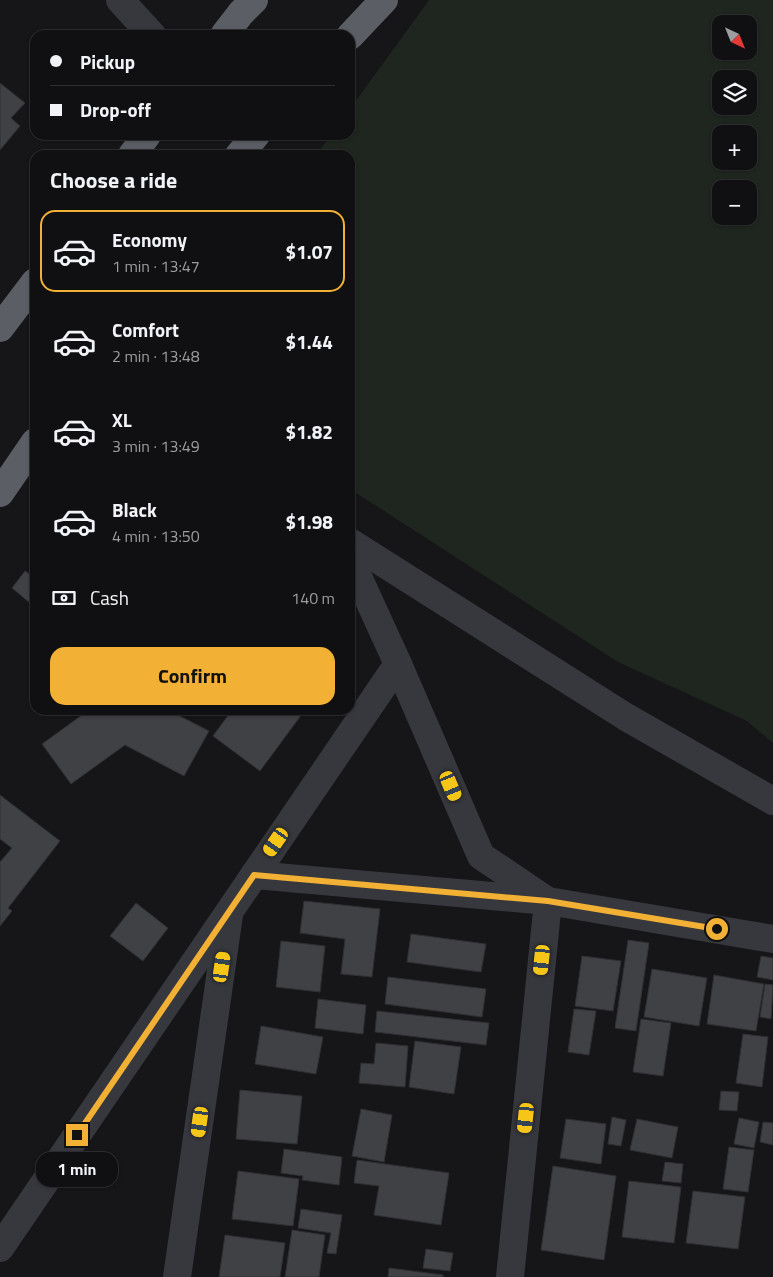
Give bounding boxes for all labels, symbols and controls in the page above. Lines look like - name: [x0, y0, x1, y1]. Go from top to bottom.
- north arrow: [712, 15, 758, 60]
- map controls: [712, 15, 757, 225]
- text: Pickup: [80, 47, 135, 76]
- button: layers: [712, 70, 757, 115]
- text: Drop-off: [80, 95, 151, 124]
- button: +: [712, 125, 757, 170]
- text: Choose a ride: [50, 163, 177, 197]
- button: −: [712, 180, 757, 225]
- text: Economy: [112, 225, 187, 254]
- icon: car: [52, 229, 97, 274]
- text: $1.07: [286, 237, 333, 266]
- text: 1 min · 13:47: [112, 254, 200, 278]
- text: Comfort: [112, 315, 179, 344]
- icon: car: [52, 319, 97, 364]
- text: $1.44: [286, 327, 333, 356]
- text: 2 min · 13:48: [112, 344, 200, 368]
- text: XL: [112, 405, 132, 434]
- icon: car: [52, 409, 97, 454]
- text: $1.82: [286, 417, 333, 446]
- text: 3 min · 13:49: [112, 434, 200, 458]
- text: Black: [112, 495, 157, 524]
- icon: car: [52, 499, 97, 544]
- text: $1.98: [286, 507, 333, 536]
- text: 4 min · 13:50: [112, 524, 200, 548]
- text: Cash: [90, 583, 129, 612]
- icon: cash: [50, 584, 78, 612]
- text: 140 m: [291, 586, 335, 610]
- button: Confirm: [50, 647, 335, 705]
- car: [438, 769, 463, 803]
- car: [261, 825, 290, 859]
- route start: [706, 918, 728, 940]
- car: [532, 944, 551, 976]
- car: [212, 951, 231, 983]
- car: [516, 1102, 535, 1134]
- car: [190, 1106, 209, 1138]
- route end: [66, 1124, 88, 1146]
- callout: 1 min: [36, 1152, 118, 1188]
- text: 1 min: [58, 1157, 96, 1181]

